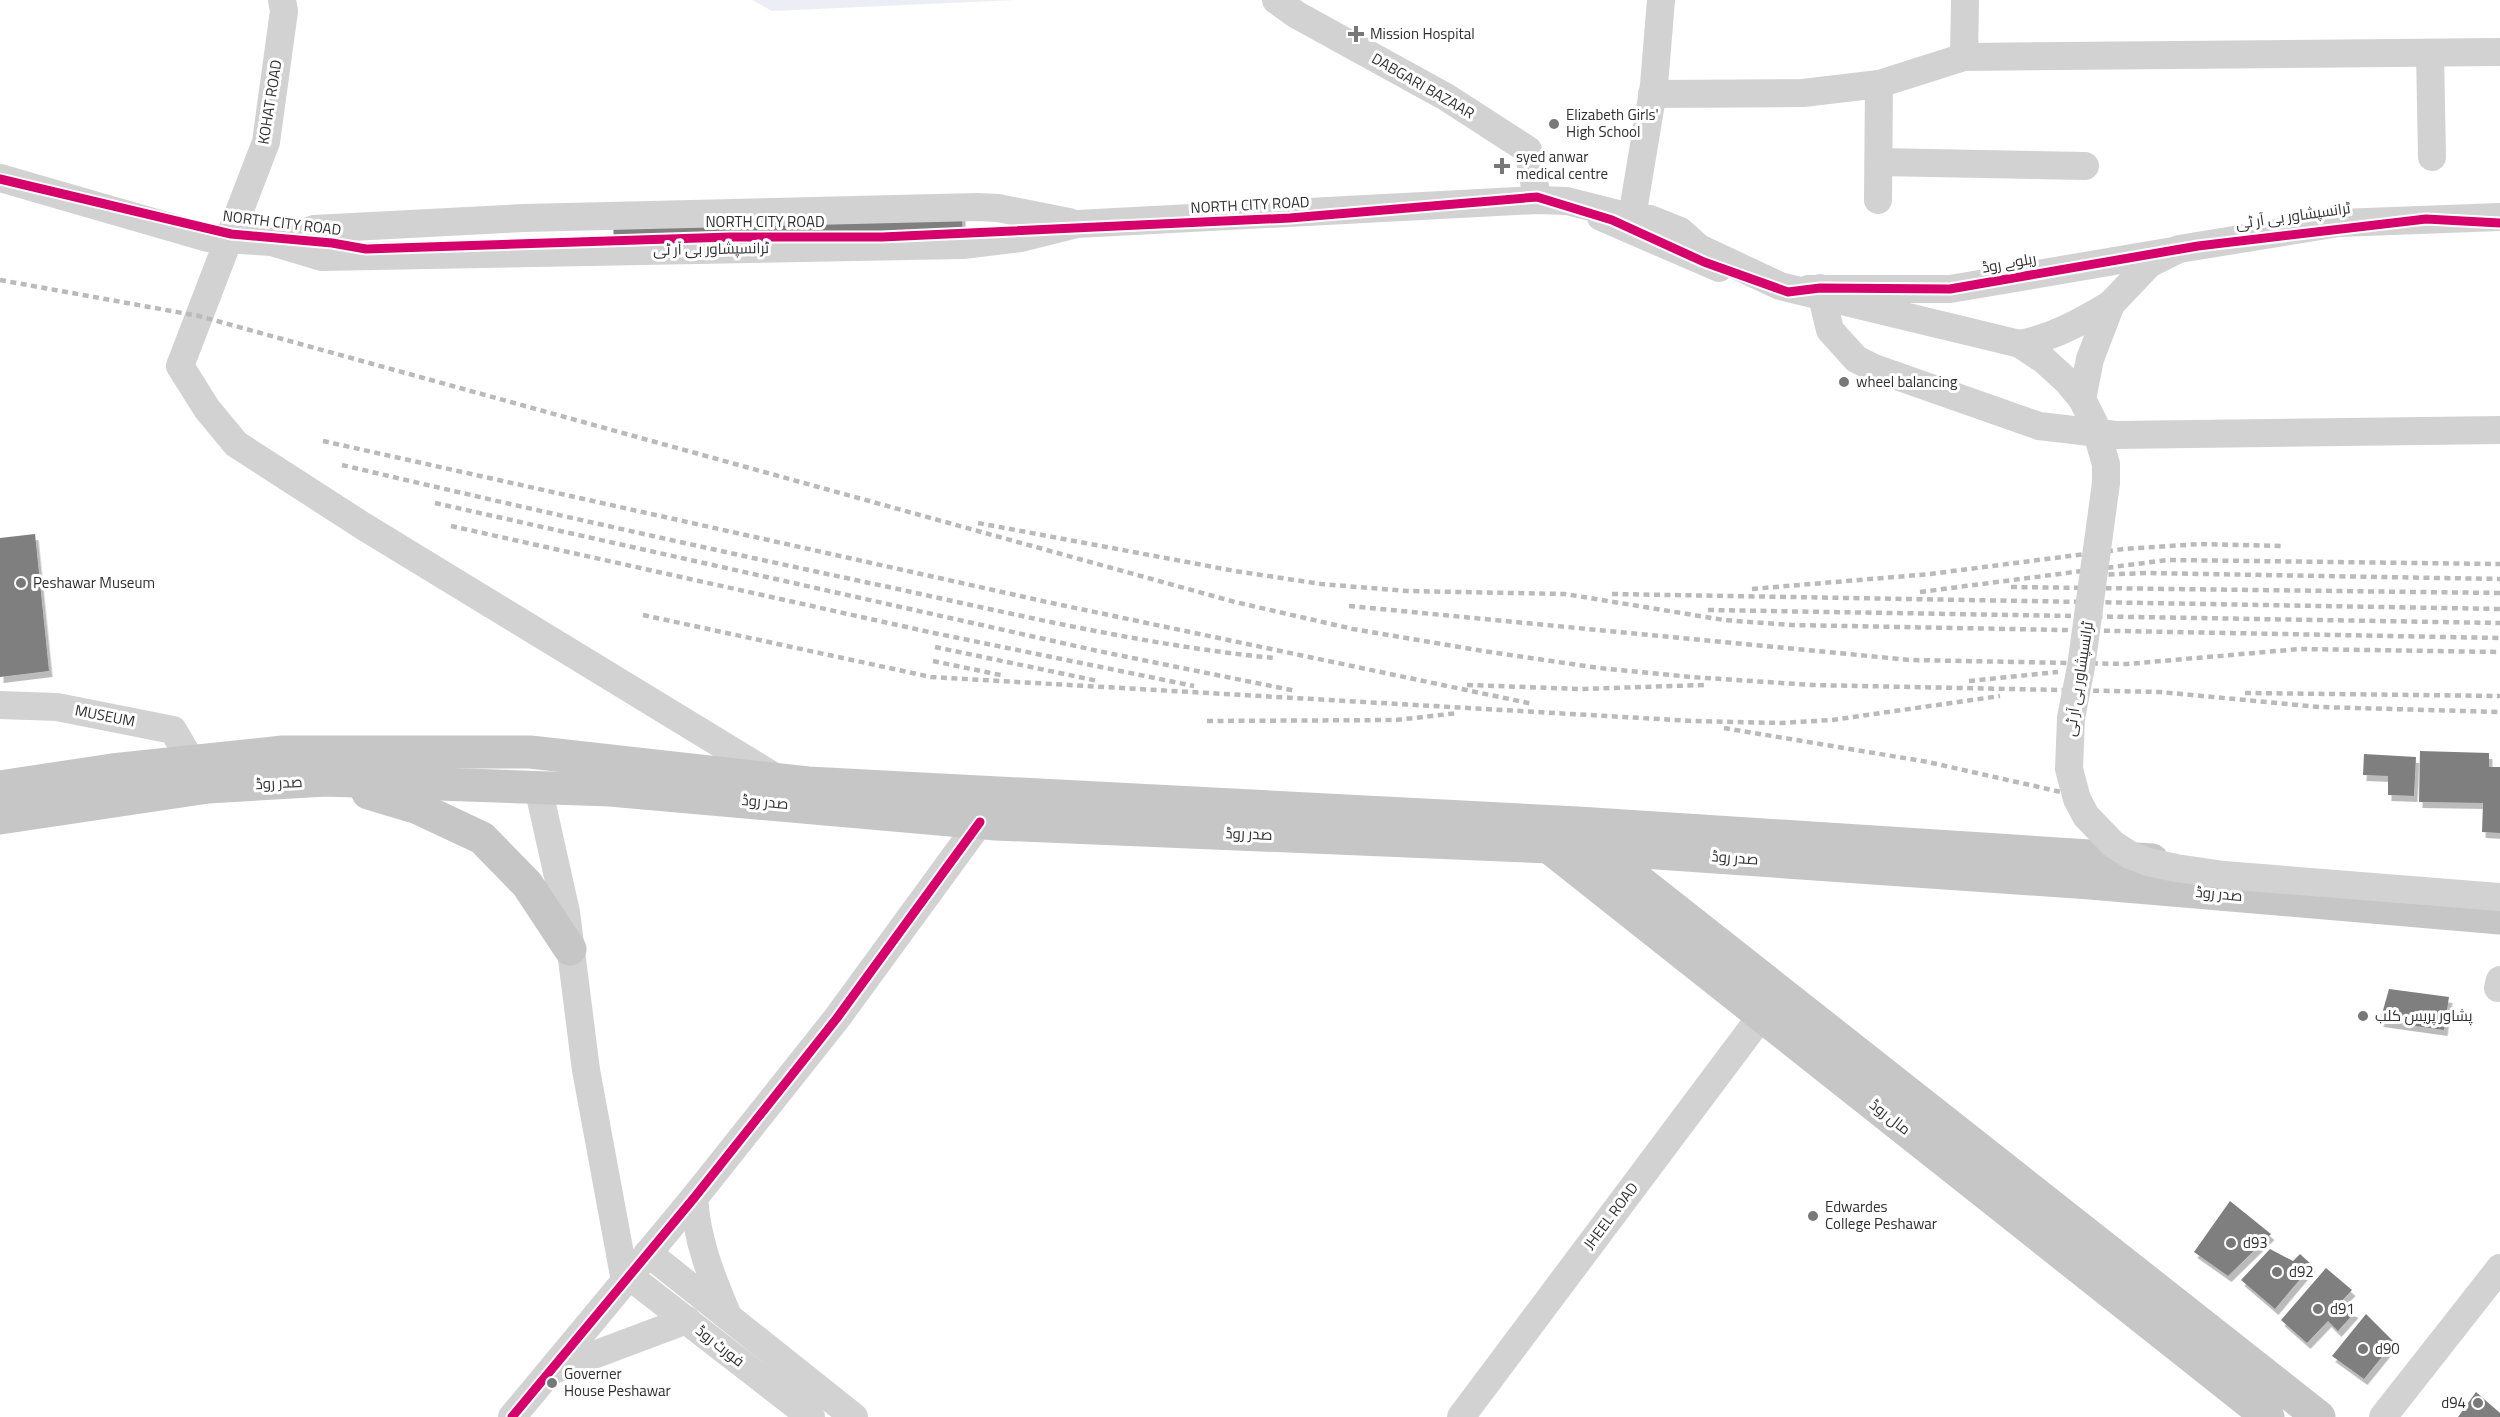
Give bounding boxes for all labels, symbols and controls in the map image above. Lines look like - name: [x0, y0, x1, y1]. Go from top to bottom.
- place label: Mission Hospital: [1370, 22, 1475, 45]
- marker: Mission Hospital: [1347, 25, 1365, 43]
- street label: DABGARI BAZAAR: [1368, 47, 1479, 124]
- street label: KOHAT ROAD: [251, 58, 288, 146]
- place label: Elizabeth Girls' High School: [1566, 103, 1659, 143]
- marker: Elizabeth Girls' High School: [1547, 117, 1561, 131]
- place label: syed anwar medical centre: [1516, 145, 1608, 185]
- marker: syed anwar medical centre: [1493, 157, 1511, 175]
- street label: NORTH CITY ROAD: [1190, 190, 1310, 219]
- street label: ٹرانسپشاور بی آر ٹی: [2234, 196, 2352, 235]
- street label: NORTH CITY ROAD: [222, 204, 343, 241]
- street label: NORTH CITY ROAD: [705, 210, 825, 233]
- street label: ٹرانسپشاور بی آر ٹی: [653, 236, 769, 261]
- street label: ریلوے روڈ: [1980, 246, 2038, 279]
- place label: wheel balancing: [1856, 370, 1958, 393]
- marker: wheel balancing: [1837, 375, 1851, 389]
- place label: Peshawar Museum: [33, 571, 155, 594]
- marker: Peshawar Museum: [14, 576, 28, 590]
- street label: ٹرانسپشاور بی آر ٹی: [2058, 620, 2099, 738]
- street label: MUSEUM: [73, 698, 137, 733]
- street label: صدر روڈ: [255, 770, 303, 795]
- street label: صدر روڈ: [741, 788, 789, 815]
- street label: صدر روڈ: [1225, 821, 1273, 846]
- street label: صدر روڈ: [1711, 844, 1759, 871]
- street label: صدر روڈ: [2195, 880, 2243, 907]
- place label: پشاور پریس کلب: [2375, 1004, 2473, 1027]
- marker: پشاور پریس کلب: [2356, 1009, 2370, 1023]
- street label: مال روڈ: [1865, 1093, 1916, 1140]
- street label: JHEEL ROAD: [1578, 1177, 1644, 1254]
- place label: Edwardes College Peshawar: [1825, 1195, 1937, 1235]
- marker: Edwardes College Peshawar: [1806, 1209, 1820, 1223]
- place label: d93: [2243, 1231, 2268, 1254]
- marker: d93: [2224, 1236, 2238, 1250]
- place label: d92: [2289, 1260, 2314, 1283]
- marker: d92: [2270, 1265, 2284, 1279]
- place label: d91: [2330, 1297, 2355, 1320]
- marker: d91: [2311, 1302, 2325, 1316]
- street label: فورٹ روڈ: [691, 1319, 750, 1372]
- place label: d90: [2375, 1337, 2400, 1360]
- marker: d90: [2356, 1342, 2370, 1356]
- place label: Governer House Peshawar: [564, 1362, 671, 1402]
- marker: Governer House Peshawar: [545, 1376, 559, 1390]
- place label: d94: [2441, 1391, 2466, 1414]
- marker: d94: [2471, 1396, 2485, 1410]

